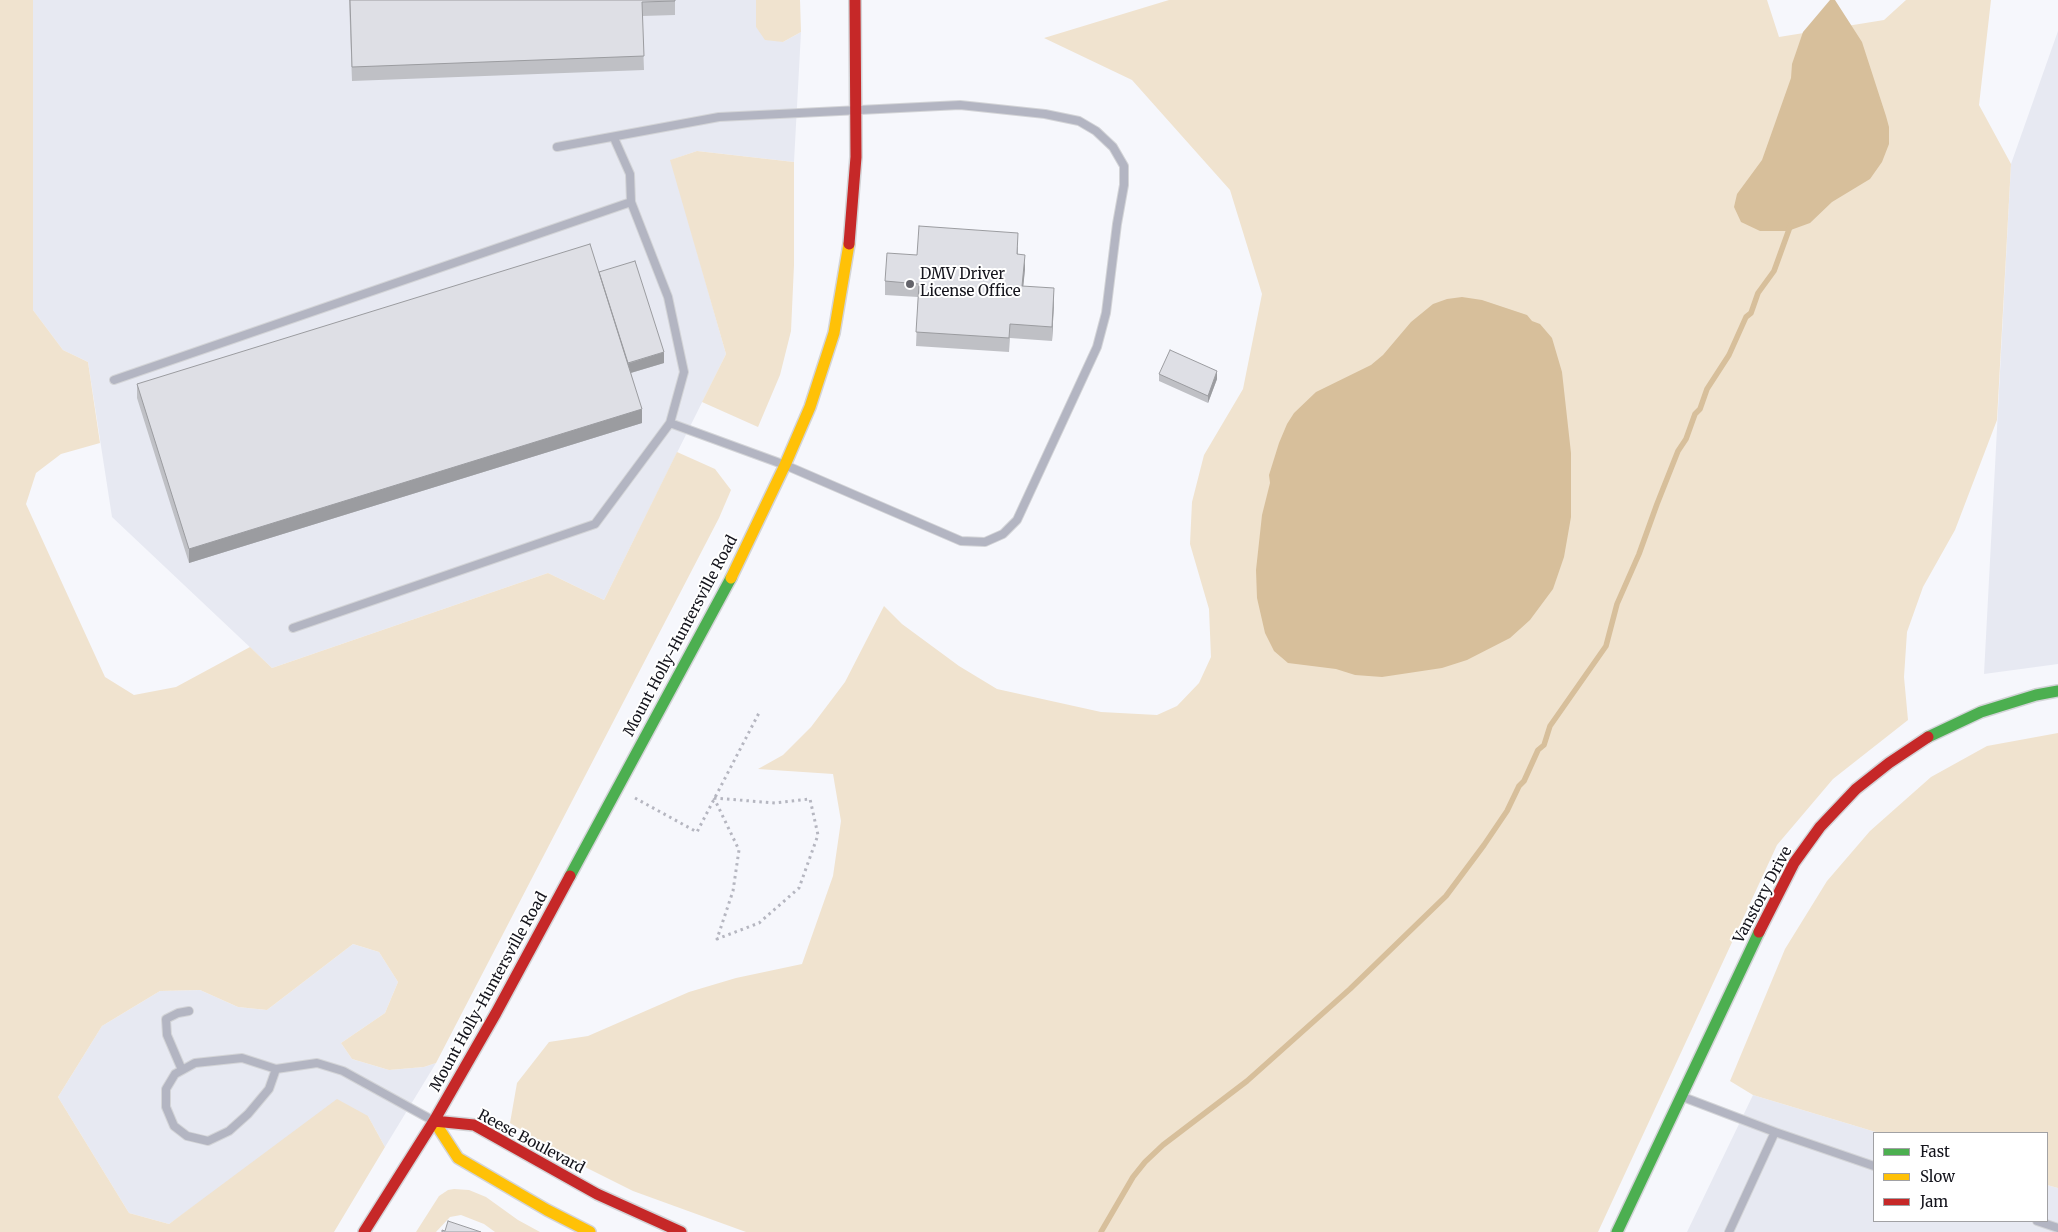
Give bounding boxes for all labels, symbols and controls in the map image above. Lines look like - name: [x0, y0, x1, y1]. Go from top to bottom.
- place label: DMV Driver License Office: [920, 266, 1021, 301]
- marker: DMV Driver License Office: [904, 278, 916, 290]
- street label: Mount Holly-Huntersville Road: [620, 532, 742, 740]
- street label: Vanstory Drive: [1730, 844, 1796, 946]
- street label: Mount Holly-Huntersville Road: [427, 889, 551, 1095]
- street label: Reese Boulevard: [475, 1106, 587, 1178]
- legend: [1873, 1132, 2048, 1222]
- text: Fast: [1920, 1142, 1950, 1161]
- text: Slow: [1920, 1167, 1955, 1186]
- text: Jam: [1920, 1192, 1948, 1211]

